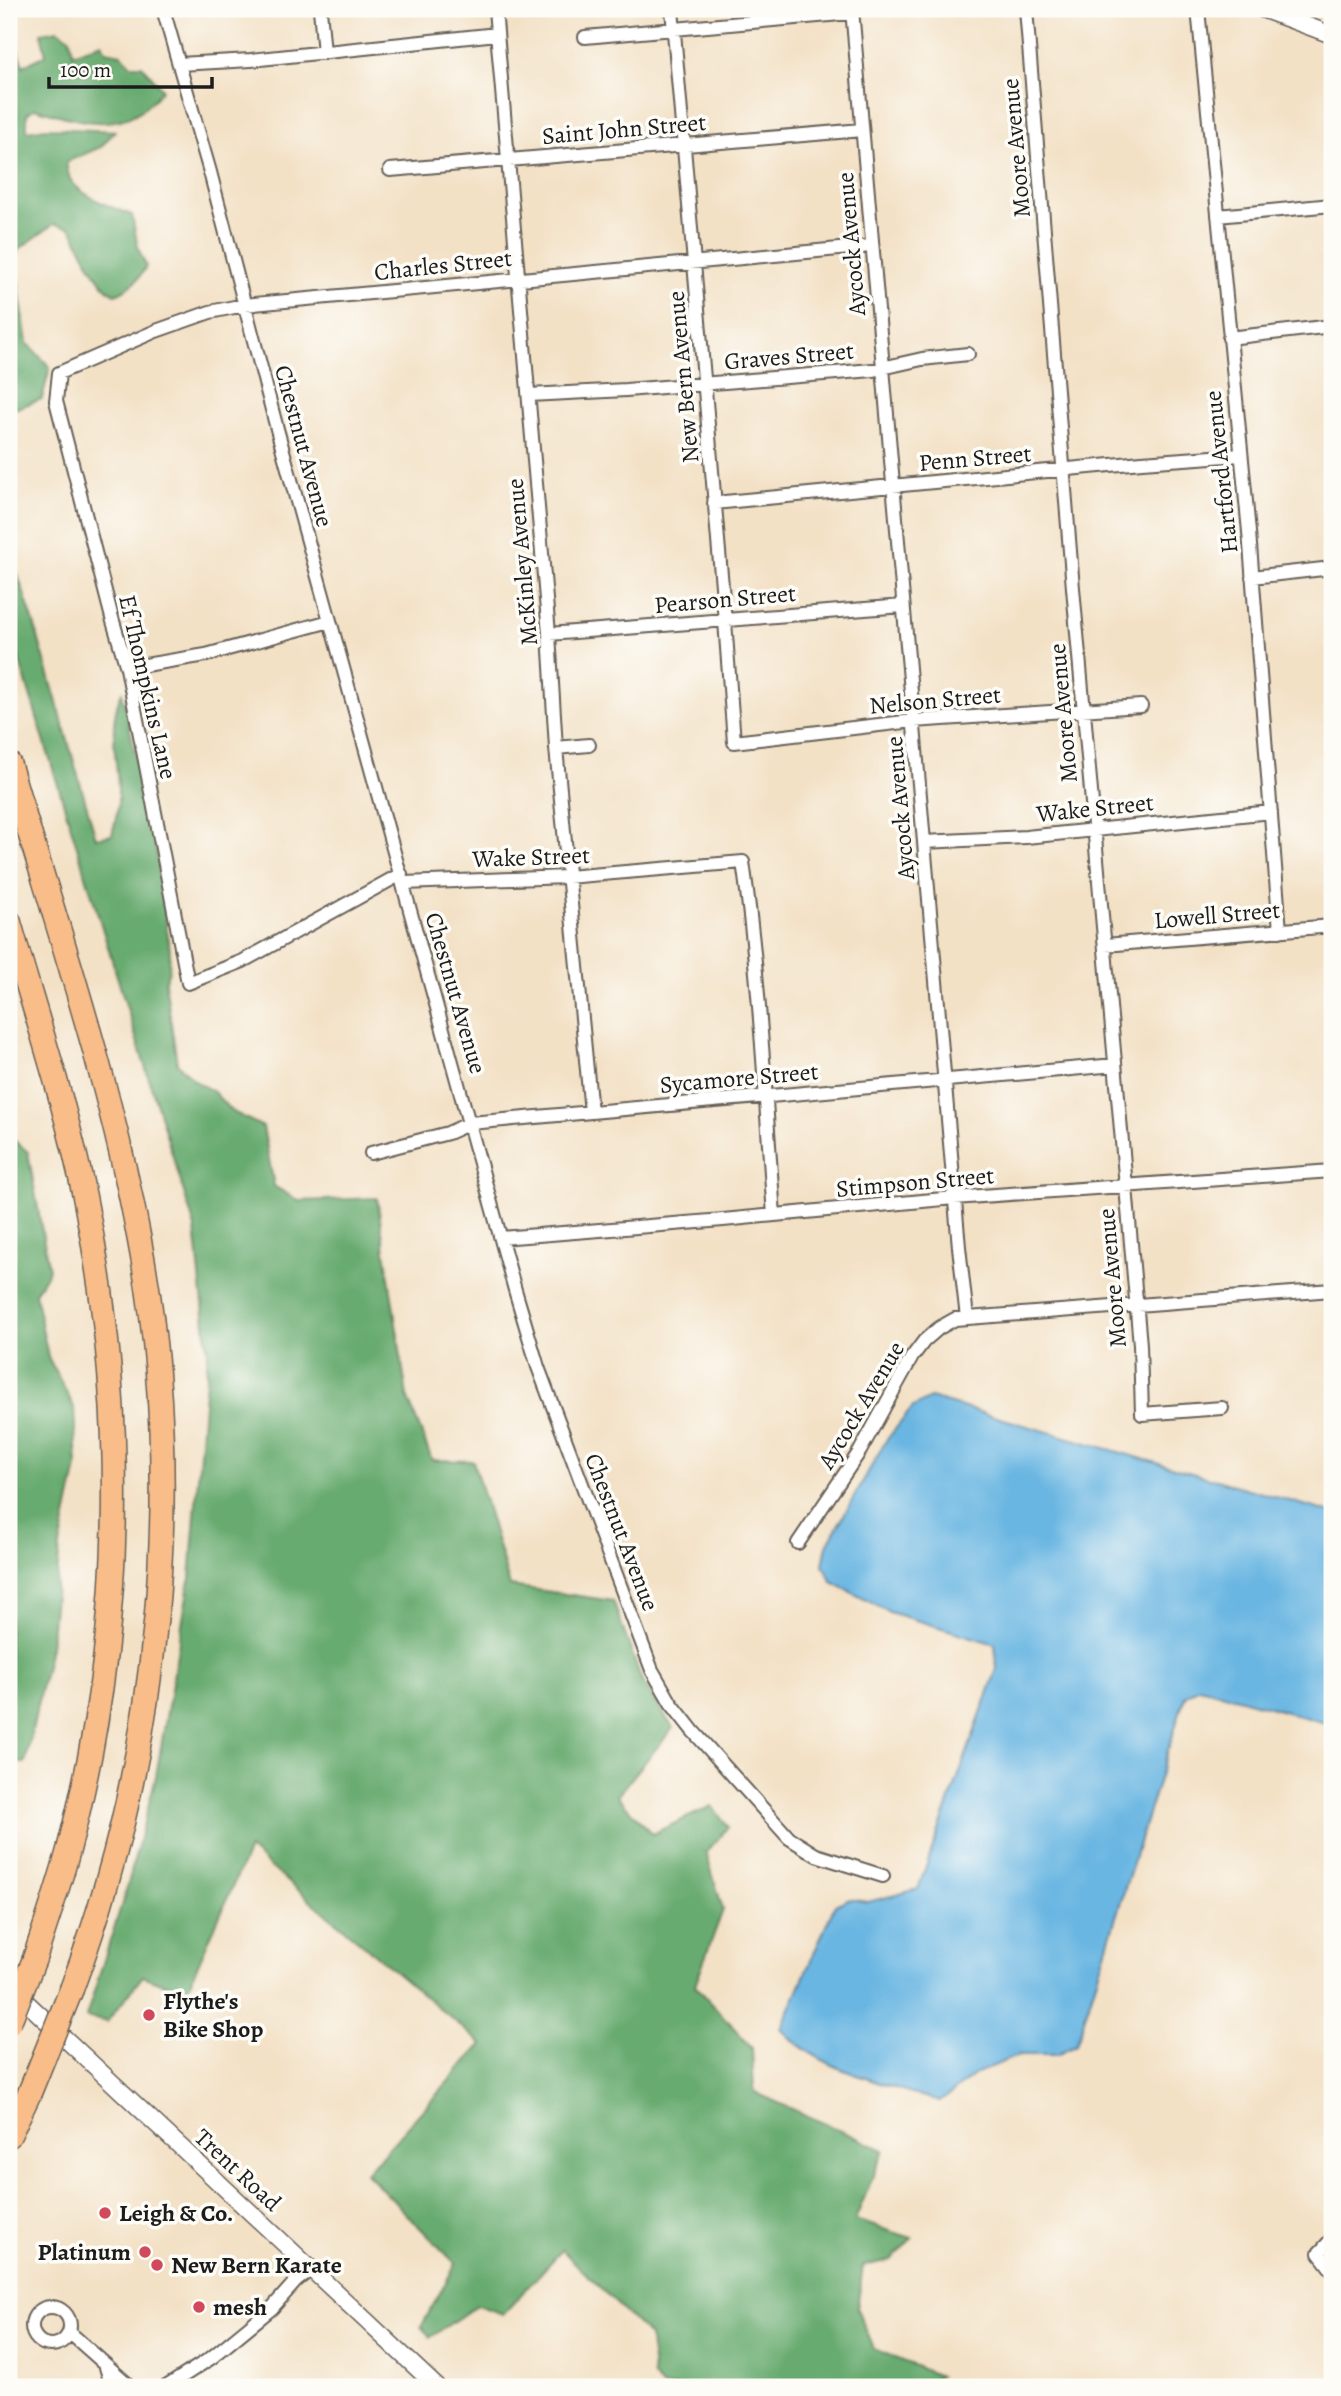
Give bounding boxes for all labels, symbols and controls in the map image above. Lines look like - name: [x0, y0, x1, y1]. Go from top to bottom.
- scale bar: [49, 46, 212, 90]
- text: 100 m: [60, 56, 111, 84]
- street label: Moore Avenue: [994, 77, 1038, 219]
- street label: Saint John Street: [541, 106, 707, 152]
- street label: Aycock Avenue: [829, 171, 873, 318]
- street label: Charles Street: [373, 242, 513, 288]
- street label: New Bern Avenue: [660, 290, 706, 464]
- street label: Graves Street: [723, 334, 855, 378]
- street label: Chestnut Avenue: [267, 361, 341, 531]
- street label: Hartford Avenue: [1197, 389, 1245, 555]
- street label: Penn Street: [917, 437, 1033, 479]
- street label: McKinley Avenue: [499, 477, 545, 647]
- street label: Pearson Street: [653, 577, 797, 621]
- street label: Ef Thompkins Lane: [111, 592, 185, 782]
- street label: Moore Avenue: [1041, 642, 1085, 784]
- street label: Nelson Street: [868, 678, 1002, 722]
- street label: Aycock Avenue: [878, 735, 922, 882]
- street label: Wake Street: [1034, 786, 1155, 830]
- street label: Wake Street: [471, 839, 590, 875]
- street label: Lowell Street: [1153, 894, 1281, 936]
- street label: Chestnut Avenue: [418, 909, 494, 1077]
- street label: Sycamore Street: [658, 1055, 820, 1101]
- street label: Stimpson Street: [835, 1159, 995, 1205]
- street label: Moore Avenue: [1090, 1207, 1134, 1349]
- street label: Aycock Avenue: [810, 1335, 912, 1476]
- street label: Chestnut Avenue: [577, 1449, 667, 1615]
- place label: Flythe's Bike Shop: [163, 1985, 263, 2045]
- marker: Flythe's Bike Shop: [141, 2007, 157, 2023]
- street label: Trent Road: [188, 2122, 288, 2219]
- place label: Leigh & Co.: [119, 2197, 233, 2229]
- marker: Leigh & Co.: [97, 2205, 113, 2221]
- place label: Platinum: [38, 2236, 131, 2268]
- marker: Platinum: [137, 2244, 153, 2260]
- place label: New Bern Karate: [171, 2249, 342, 2281]
- marker: New Bern Karate: [149, 2257, 165, 2273]
- place label: mesh: [213, 2291, 267, 2323]
- marker: mesh: [191, 2299, 207, 2315]

